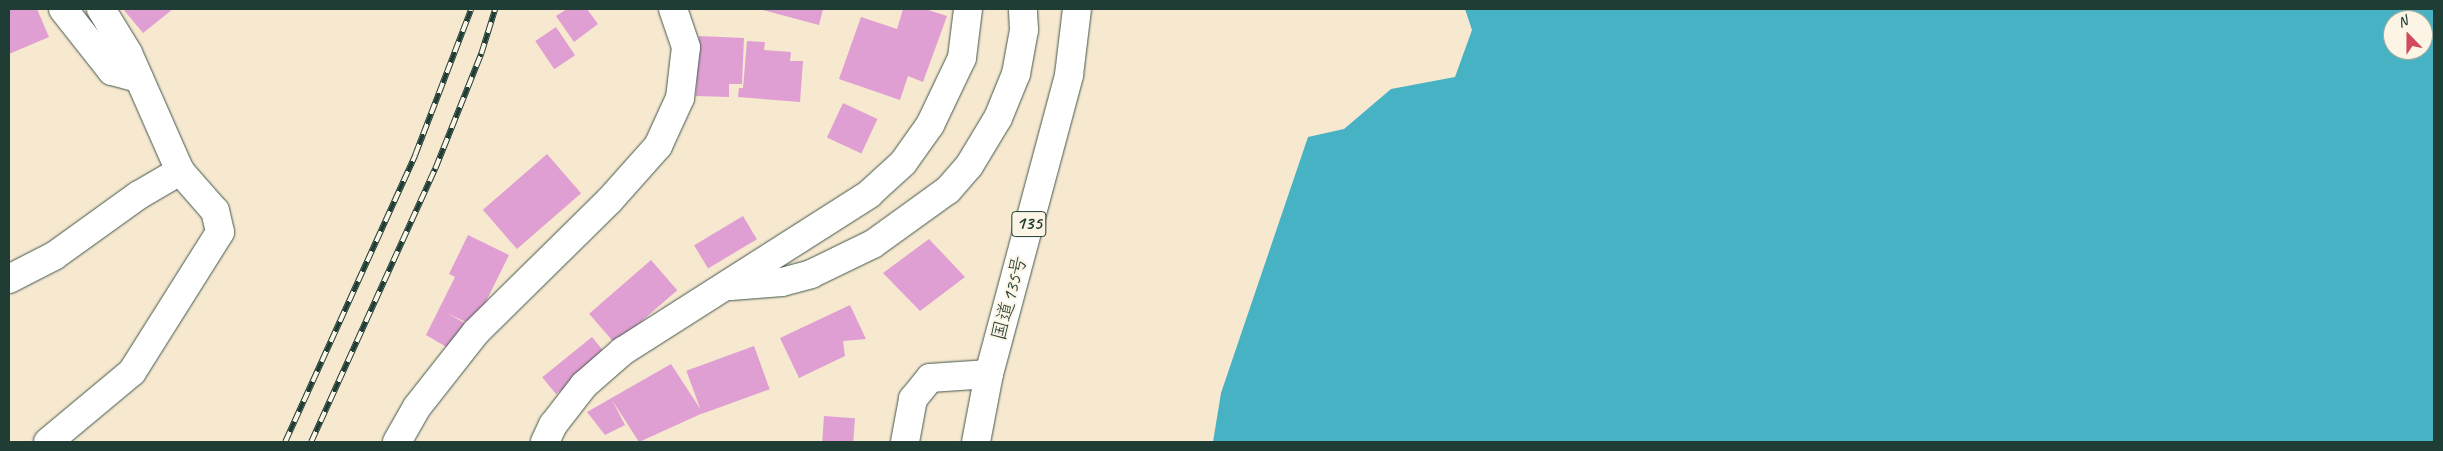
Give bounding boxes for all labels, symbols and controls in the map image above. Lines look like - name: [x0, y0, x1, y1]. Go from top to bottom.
- north arrow: [2383, 10, 2433, 60]
- text: N: [2395, 12, 2410, 31]
- road number: 135: [1010, 208, 1048, 240]
- street label: 国道135号: [986, 253, 1032, 343]

